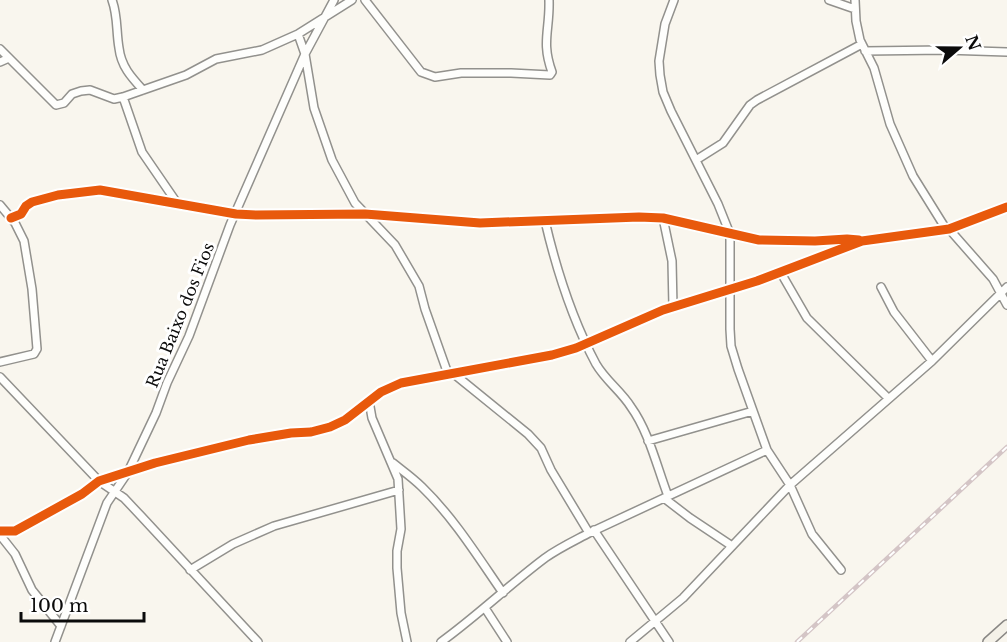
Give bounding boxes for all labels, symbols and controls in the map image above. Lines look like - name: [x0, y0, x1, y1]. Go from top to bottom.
- north arrow: [929, 18, 989, 78]
- text: N: [961, 32, 985, 53]
- street label: Rua Baixo dos Fios: [142, 240, 218, 390]
- scale bar: [21, 585, 144, 623]
- text: 100 m: [30, 595, 88, 617]

